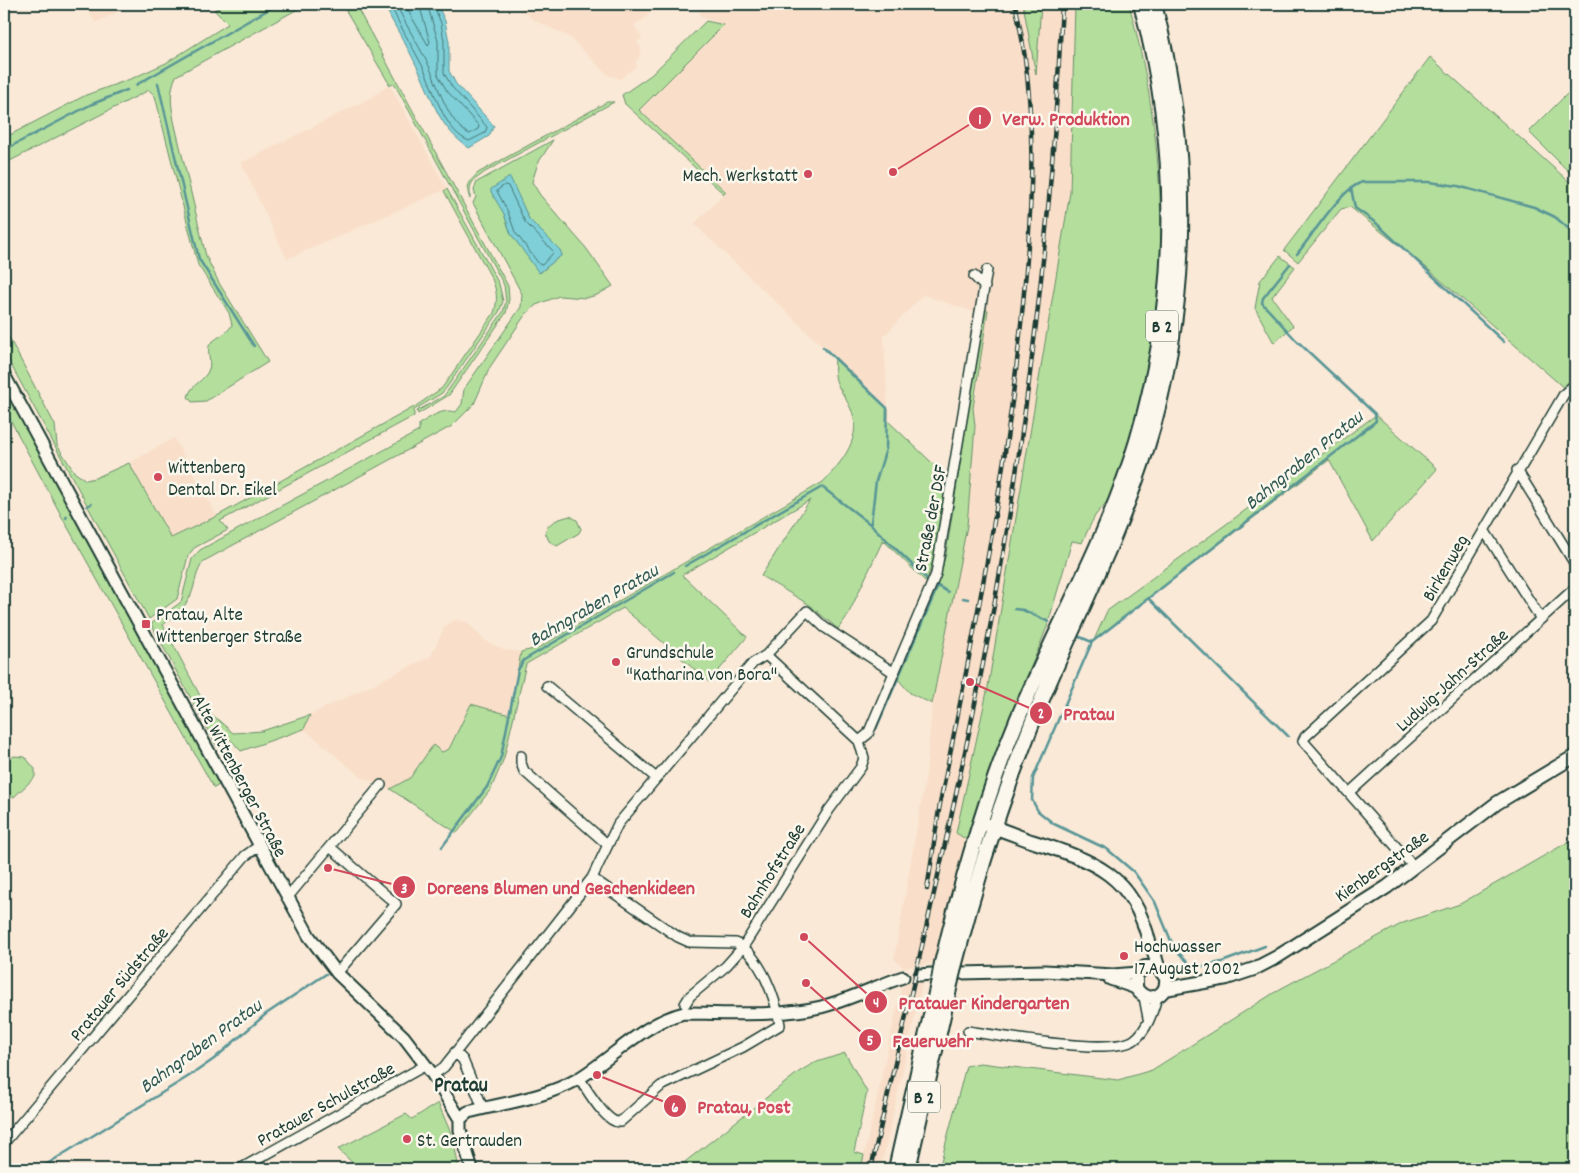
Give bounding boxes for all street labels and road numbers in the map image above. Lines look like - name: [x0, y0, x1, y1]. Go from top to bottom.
- road number: B 2: [1146, 310, 1178, 342]
- street label: Straße der DSF: [909, 462, 956, 574]
- street label: Birkenweg: [1417, 530, 1477, 607]
- street label: Ludwig-Jahn-Straße: [1391, 623, 1516, 740]
- street label: Alte Wittenberger Straße: [184, 691, 292, 863]
- street label: Bahnhofstraße: [734, 819, 814, 925]
- street label: Kienbergstraße: [1330, 825, 1436, 910]
- street label: Pratauer Südstraße: [65, 922, 177, 1048]
- street label: Pratauer Schulstraße: [253, 1057, 401, 1155]
- road number: B 2: [908, 1082, 940, 1112]

